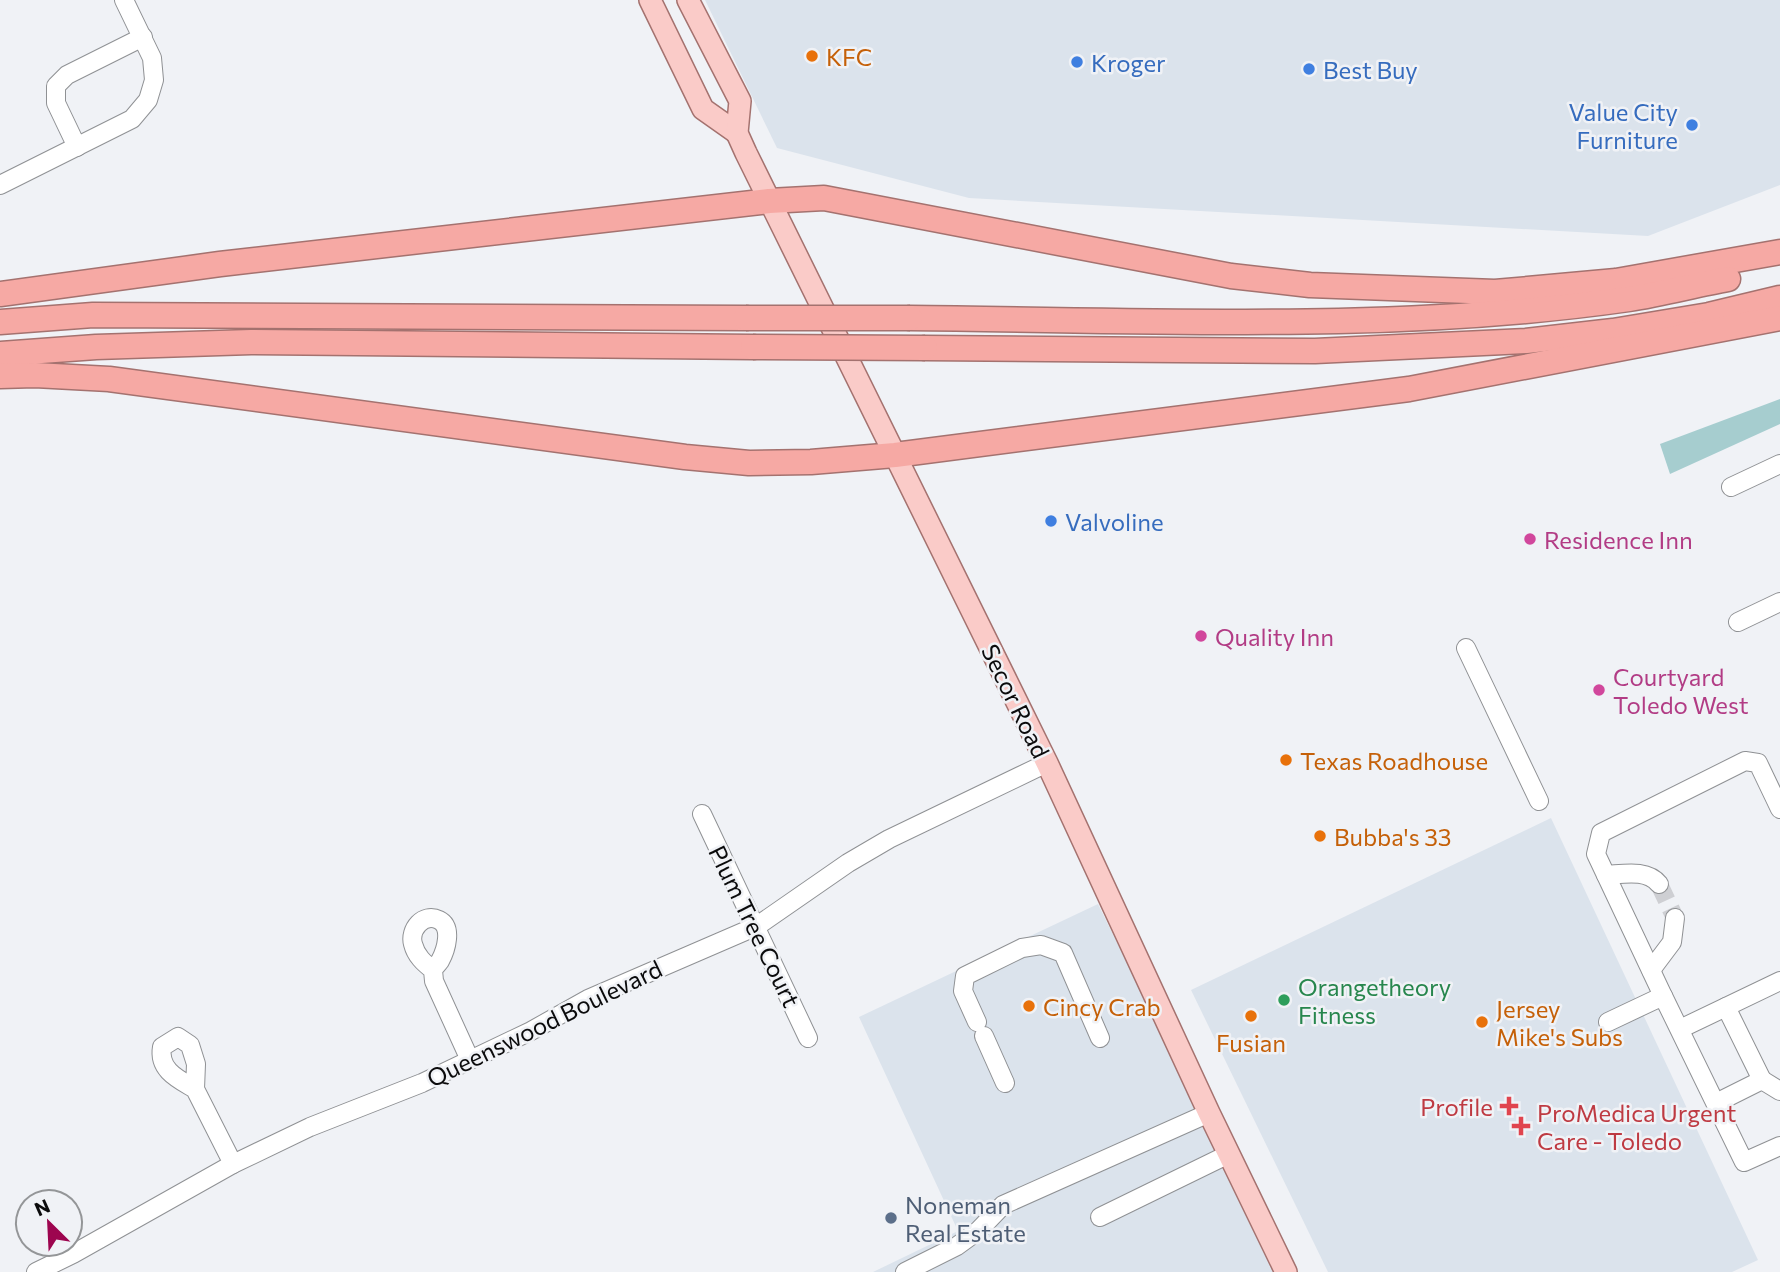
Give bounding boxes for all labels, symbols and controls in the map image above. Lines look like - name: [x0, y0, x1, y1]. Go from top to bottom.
- place label: KFC: [826, 42, 872, 71]
- marker: KFC: [804, 48, 820, 64]
- place label: Kroger: [1091, 48, 1166, 77]
- marker: Kroger: [1069, 54, 1085, 70]
- place label: Best Buy: [1323, 55, 1418, 84]
- marker: Best Buy: [1301, 61, 1317, 77]
- place label: Value City Furniture: [1569, 97, 1678, 154]
- marker: Value City Furniture: [1684, 117, 1700, 133]
- place label: Valvoline: [1065, 507, 1164, 536]
- marker: Valvoline: [1043, 513, 1059, 529]
- place label: Residence Inn: [1544, 525, 1693, 554]
- marker: Residence Inn: [1522, 531, 1538, 547]
- place label: Quality Inn: [1215, 622, 1334, 651]
- marker: Quality Inn: [1193, 628, 1209, 644]
- street label: Secor Road: [976, 639, 1056, 763]
- place label: Courtyard Toledo West: [1613, 662, 1749, 719]
- marker: Courtyard Toledo West: [1591, 682, 1607, 698]
- place label: Texas Roadhouse: [1300, 746, 1488, 775]
- marker: Texas Roadhouse: [1278, 752, 1294, 768]
- place label: Bubba's 33: [1334, 822, 1452, 851]
- marker: Bubba's 33: [1312, 828, 1328, 844]
- street label: Plum Tree Court: [703, 840, 807, 1012]
- street label: Queenswood Boulevard: [422, 953, 666, 1093]
- place label: Orangetheory Fitness: [1298, 972, 1451, 1029]
- place label: Cincy Crab: [1043, 992, 1161, 1021]
- marker: Orangetheory Fitness: [1276, 992, 1292, 1008]
- place label: Jersey Mike's Subs: [1496, 994, 1623, 1051]
- marker: Cincy Crab: [1021, 998, 1037, 1014]
- marker: Fusian: [1243, 1008, 1259, 1024]
- marker: Jersey Mike's Subs: [1474, 1014, 1490, 1030]
- place label: Fusian: [1216, 1028, 1286, 1057]
- place label: Profile: [1420, 1092, 1493, 1121]
- marker: Profile: [1499, 1096, 1519, 1116]
- place label: ProMedica Urgent Care - Toledo: [1537, 1098, 1736, 1155]
- marker: ProMedica Urgent Care - Toledo: [1511, 1116, 1531, 1136]
- north arrow: [14, 1188, 84, 1258]
- place label: Noneman Real Estate: [905, 1190, 1026, 1247]
- text: N: [31, 1194, 53, 1220]
- marker: Noneman Real Estate: [883, 1210, 899, 1226]

